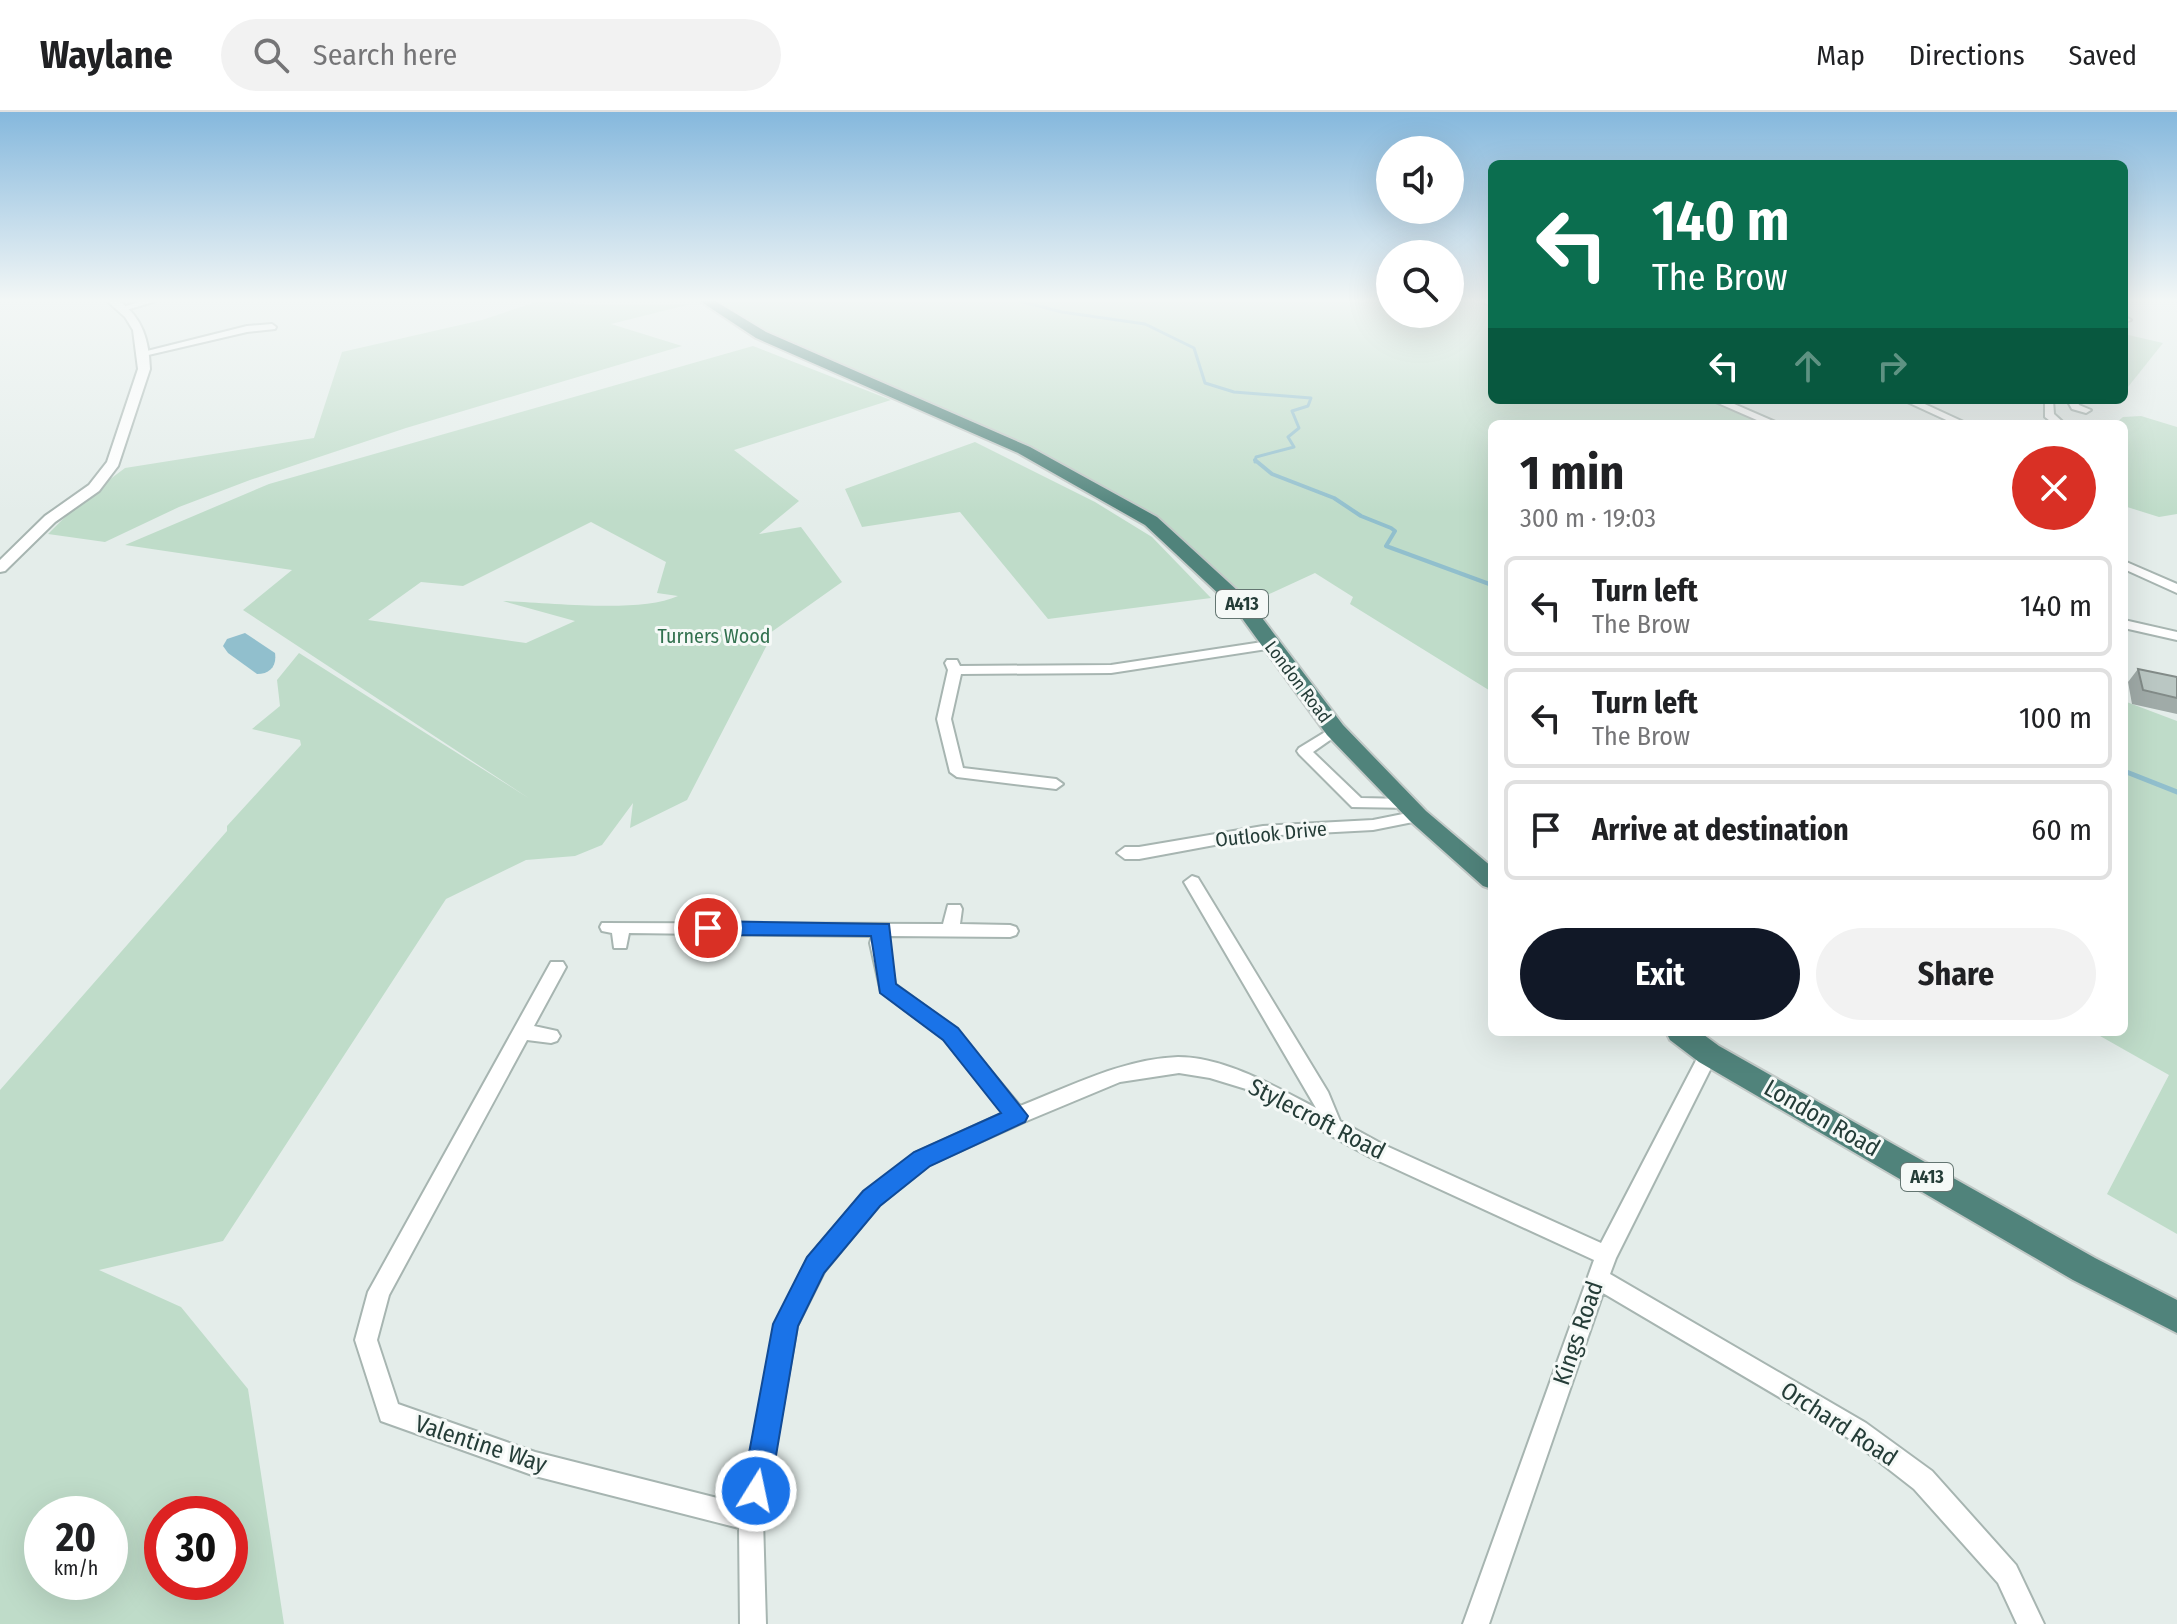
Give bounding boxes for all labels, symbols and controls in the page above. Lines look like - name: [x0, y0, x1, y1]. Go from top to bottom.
- search box: [221, 19, 781, 91]
- text: Waylane: [40, 32, 173, 78]
- icon: search: [249, 33, 293, 77]
- text: Search here: [313, 37, 457, 73]
- text: Map: [1816, 39, 1865, 72]
- text: Directions: [1909, 39, 2025, 72]
- text: Saved: [2069, 39, 2137, 72]
- map controls: [1376, 136, 1464, 328]
- button: sound: [1376, 136, 1464, 224]
- text: 140 m: [1652, 188, 1789, 255]
- icon: left: [1520, 192, 1624, 296]
- button: search: [1376, 240, 1464, 328]
- text: The Brow: [1652, 256, 1788, 300]
- icon: left: [1702, 344, 1746, 388]
- icon: ahead: [1786, 344, 1830, 388]
- icon: right: [1870, 344, 1914, 388]
- text: 1 min: [1520, 444, 1625, 502]
- button: close: [2012, 446, 2096, 530]
- text: 300 m · 19:03: [1520, 503, 1656, 534]
- text: Turn left: [1592, 573, 1698, 609]
- icon: left: [1524, 584, 1568, 628]
- text: 140 m: [2020, 588, 2092, 624]
- road number: A413: [1216, 590, 1268, 618]
- text: The Brow: [1592, 609, 1690, 640]
- park label: Turners Wood: [658, 624, 770, 648]
- street label: London Road: [1260, 637, 1336, 727]
- text: Turn left: [1592, 685, 1698, 721]
- icon: left: [1524, 696, 1568, 740]
- text: 100 m: [2019, 700, 2092, 736]
- text: The Brow: [1592, 721, 1690, 752]
- icon: arrive: [1524, 808, 1568, 852]
- text: Arrive at destination: [1592, 812, 1849, 848]
- text: 60 m: [2031, 812, 2092, 848]
- street label: Outlook Drive: [1214, 816, 1328, 852]
- pin: [674, 894, 742, 962]
- icon: arrive: [686, 906, 730, 950]
- button: Exit: [1520, 928, 1800, 1020]
- button: Share: [1816, 928, 2096, 1020]
- street label: Stylecroft Road: [1244, 1073, 1390, 1165]
- street label: London Road: [1759, 1074, 1885, 1162]
- road number: A413: [1901, 1163, 1953, 1191]
- street label: Kings Road: [1547, 1277, 1609, 1389]
- street label: Orchard Road: [1775, 1376, 1903, 1472]
- street label: Valentine Way: [412, 1410, 551, 1479]
- position arrow: [714, 1449, 798, 1533]
- speed limit sign: 30: [144, 1496, 248, 1600]
- text: 20: [56, 1514, 96, 1562]
- text: km/h: [54, 1556, 98, 1580]

